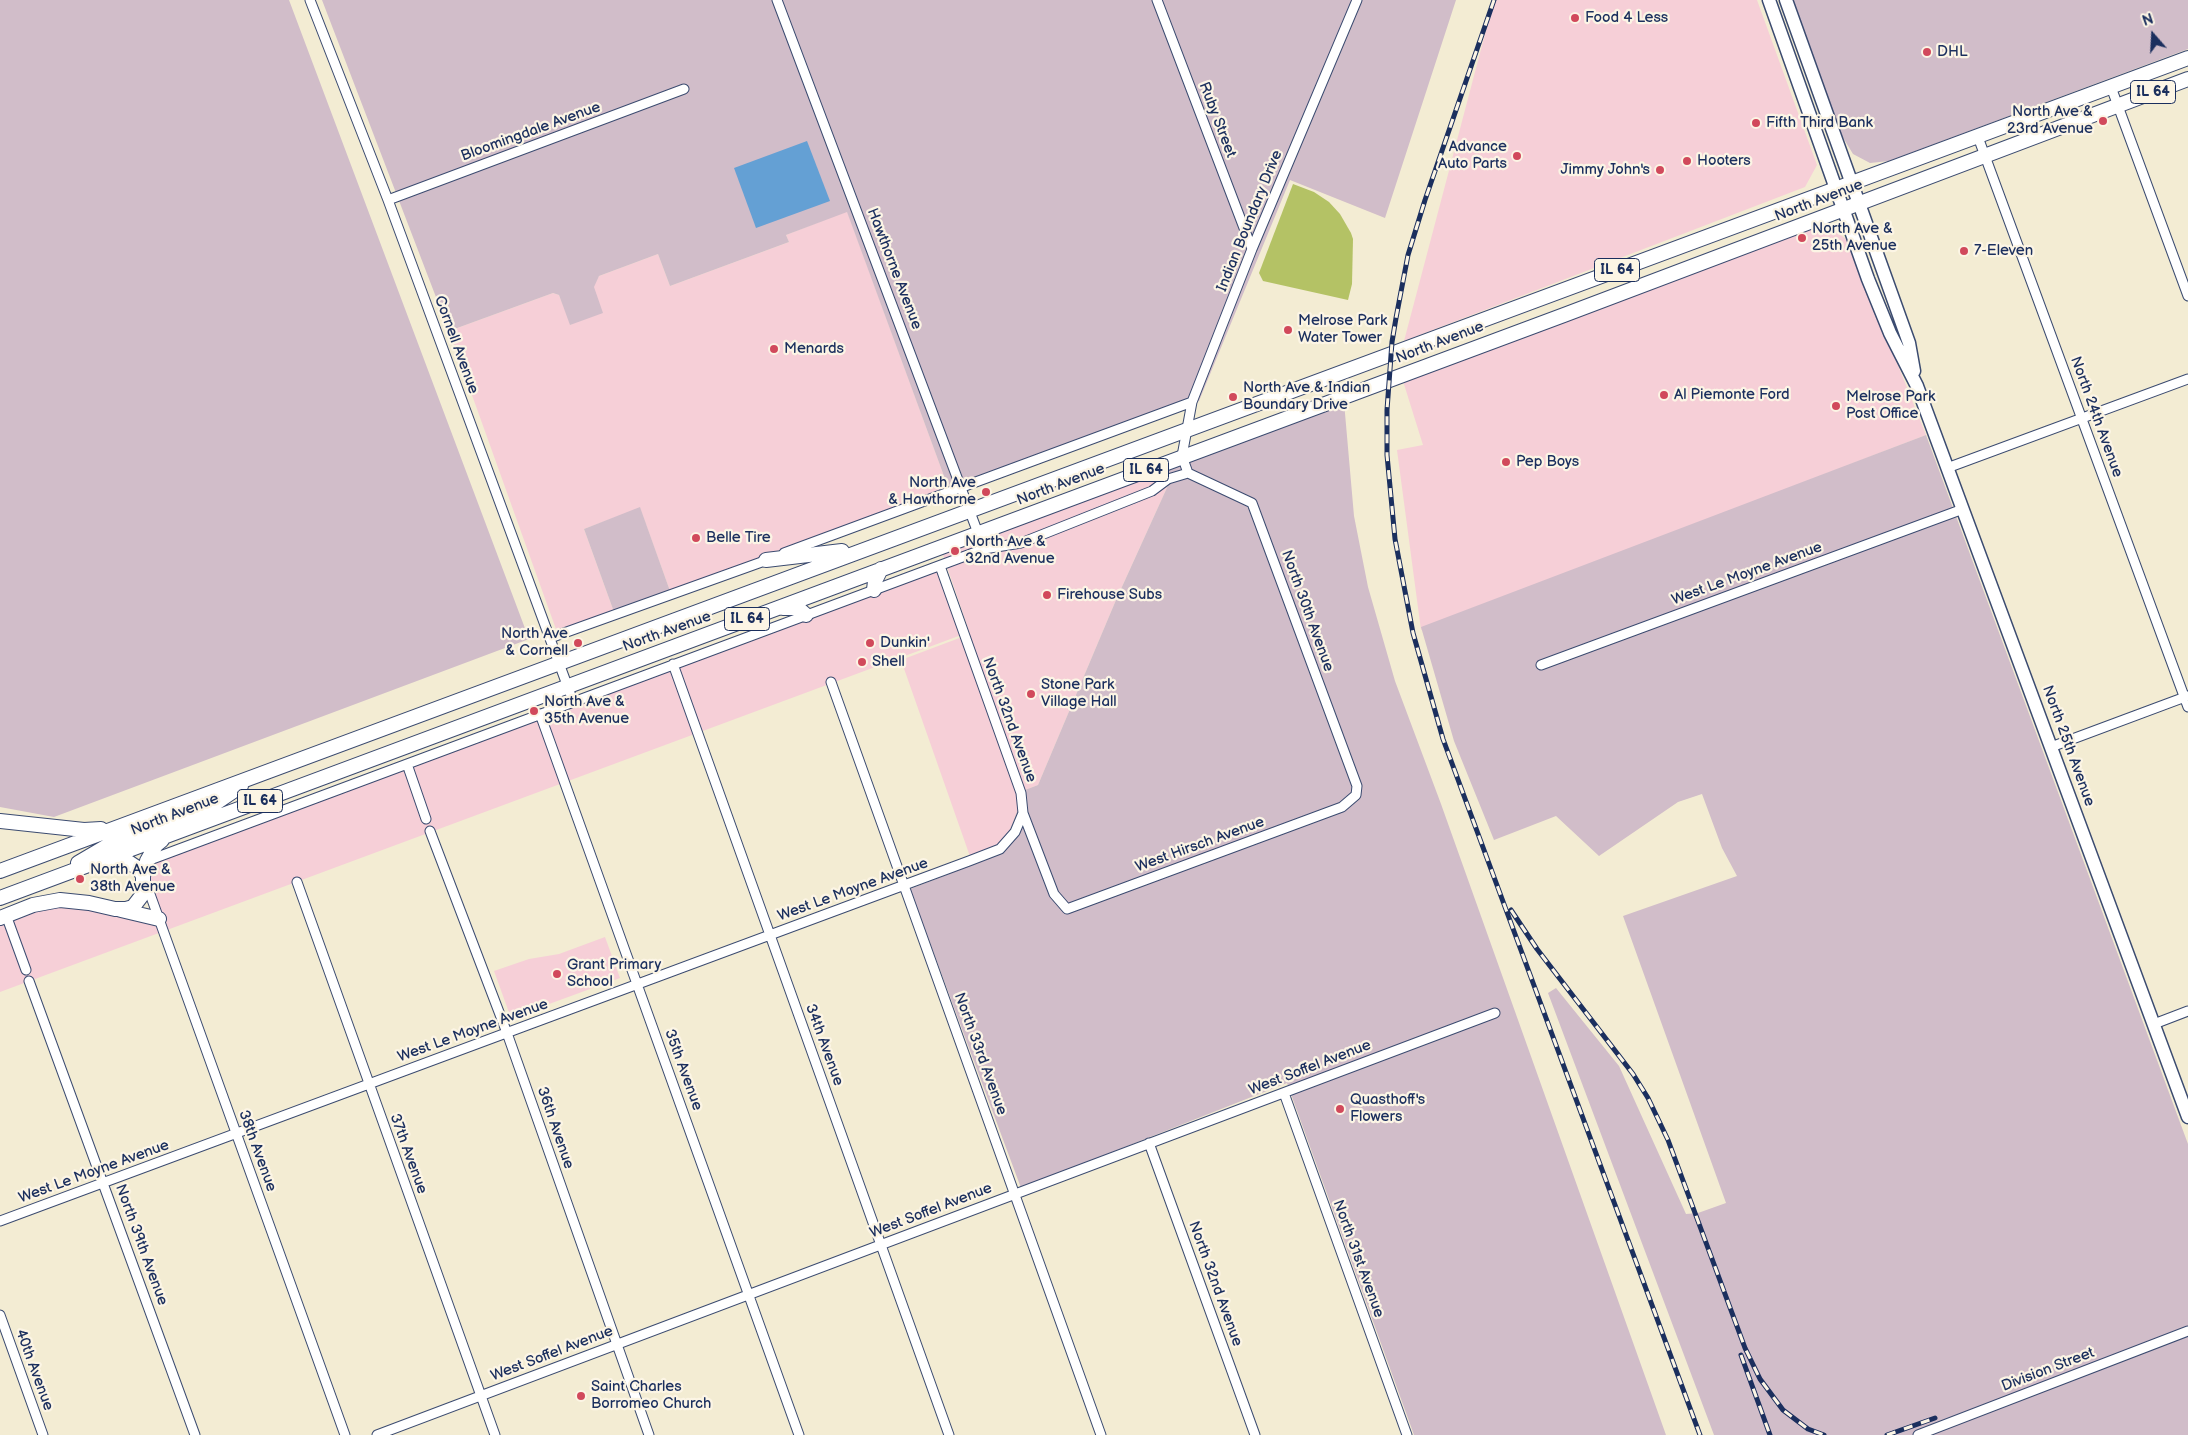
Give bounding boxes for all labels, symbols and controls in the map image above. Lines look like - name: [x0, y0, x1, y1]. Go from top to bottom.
- place label: Food 4 Less: [1585, 9, 1668, 27]
- north arrow: [2128, 10, 2178, 60]
- text: N: [2140, 11, 2156, 30]
- marker: Food 4 Less: [1569, 12, 1581, 24]
- place label: DHL: [1937, 43, 1968, 61]
- marker: DHL: [1921, 46, 1933, 58]
- street label: Ruby Street: [1194, 80, 1240, 160]
- road number: IL 64: [2130, 80, 2176, 104]
- street label: Bloomingdale Avenue: [459, 98, 603, 166]
- place label: North Ave & 23rd Avenue: [2007, 103, 2093, 138]
- place label: Fifth Third Bank: [1766, 114, 1873, 132]
- marker: North Ave & 23rd Avenue: [2097, 115, 2109, 127]
- marker: Fifth Third Bank: [1750, 117, 1762, 129]
- place label: Advance Auto Parts: [1438, 138, 1507, 173]
- street label: Indian Boundary Drive: [1213, 148, 1287, 294]
- marker: Advance Auto Parts: [1511, 150, 1523, 162]
- place label: Hooters: [1697, 152, 1751, 170]
- marker: Hooters: [1681, 155, 1693, 167]
- place label: Jimmy John's: [1560, 161, 1650, 179]
- marker: Jimmy John's: [1654, 164, 1666, 176]
- street label: North Avenue: [1773, 176, 1865, 226]
- street label: Hawthorne Avenue: [863, 206, 925, 332]
- place label: North Ave & 25th Avenue: [1812, 220, 1897, 255]
- marker: North Ave & 25th Avenue: [1796, 232, 1808, 244]
- place label: 7-Eleven: [1974, 242, 2033, 260]
- marker: 7-Eleven: [1958, 245, 1970, 257]
- road number: IL 64: [1594, 258, 1640, 282]
- street label: Cornell Avenue: [430, 294, 482, 396]
- place label: Melrose Park Water Tower: [1298, 312, 1387, 347]
- street label: North Avenue: [1394, 318, 1486, 368]
- marker: Melrose Park Water Tower: [1282, 324, 1294, 336]
- place label: Menards: [784, 340, 844, 358]
- marker: Menards: [768, 343, 780, 355]
- street label: North 24th Avenue: [2066, 354, 2126, 480]
- place label: North Ave & Indian Boundary Drive: [1243, 379, 1370, 414]
- place label: Al Piemonte Ford: [1674, 386, 1790, 404]
- place label: Melrose Park Post Office: [1846, 388, 1935, 423]
- marker: Al Piemonte Ford: [1658, 389, 1670, 401]
- marker: North Ave & Indian Boundary Drive: [1227, 391, 1239, 403]
- marker: Melrose Park Post Office: [1830, 400, 1842, 412]
- place label: Pep Boys: [1516, 453, 1579, 471]
- marker: Pep Boys: [1500, 456, 1512, 468]
- road number: IL 64: [1124, 458, 1168, 482]
- street label: North Avenue: [1015, 460, 1107, 510]
- place label: North Ave & Hawthorne: [888, 474, 976, 509]
- marker: North Ave & Hawthorne: [980, 486, 992, 498]
- place label: Belle Tire: [706, 529, 771, 547]
- marker: Belle Tire: [690, 532, 702, 544]
- place label: North Ave & 32nd Avenue: [965, 533, 1055, 568]
- street label: West Le Moyne Avenue: [1669, 538, 1825, 610]
- marker: North Ave & 32nd Avenue: [949, 545, 961, 557]
- street label: North 30th Avenue: [1277, 548, 1337, 674]
- place label: Firehouse Subs: [1057, 586, 1162, 604]
- marker: Firehouse Subs: [1041, 589, 1053, 601]
- street label: North Avenue: [620, 608, 714, 656]
- road number: IL 64: [724, 608, 770, 630]
- place label: North Ave & Cornell: [501, 625, 568, 660]
- place label: Dunkin': [880, 634, 930, 652]
- marker: North Ave & Cornell: [572, 637, 584, 649]
- marker: Dunkin': [864, 637, 876, 649]
- place label: Shell: [872, 653, 905, 671]
- street label: North 32nd Avenue: [978, 655, 1040, 785]
- marker: Shell: [856, 656, 868, 668]
- place label: Stone Park Village Hall: [1041, 676, 1117, 711]
- street label: North 25th Avenue: [2038, 683, 2098, 809]
- marker: Stone Park Village Hall: [1025, 688, 1037, 700]
- place label: North Ave & 35th Avenue: [544, 693, 629, 728]
- marker: North Ave & 35th Avenue: [528, 705, 540, 717]
- road number: IL 64: [238, 789, 282, 812]
- street label: North Avenue: [129, 790, 221, 840]
- street label: West Hirsch Avenue: [1133, 813, 1267, 877]
- street label: West Le Moyne Avenue: [775, 854, 931, 926]
- place label: North Ave & 38th Avenue: [90, 861, 175, 896]
- marker: North Ave & 38th Avenue: [74, 873, 86, 885]
- place label: Grant Primary School: [567, 956, 661, 991]
- marker: Grant Primary School: [551, 968, 563, 980]
- street label: North 33rd Avenue: [950, 990, 1010, 1118]
- street label: West Le Moyne Avenue: [395, 995, 551, 1067]
- street label: 34th Avenue: [801, 1002, 847, 1088]
- street label: 35th Avenue: [660, 1027, 706, 1113]
- street label: West Soffel Avenue: [1246, 1036, 1374, 1100]
- street label: 36th Avenue: [533, 1085, 577, 1171]
- place label: Quasthoff's Flowers: [1350, 1091, 1425, 1126]
- marker: Quasthoff's Flowers: [1334, 1103, 1346, 1115]
- street label: 38th Avenue: [234, 1108, 280, 1194]
- street label: 37th Avenue: [385, 1112, 431, 1196]
- street label: West Le Moyne Avenue: [16, 1136, 172, 1208]
- street label: West Soffel Avenue: [867, 1179, 995, 1243]
- street label: North 39th Avenue: [111, 1182, 171, 1308]
- street label: North 31st Avenue: [1328, 1198, 1388, 1320]
- street label: North 32nd Avenue: [1184, 1219, 1246, 1349]
- street label: West Soffel Avenue: [488, 1322, 616, 1386]
- street label: 40th Avenue: [11, 1327, 57, 1413]
- street label: Division Street: [1999, 1344, 2097, 1396]
- place label: Saint Charles Borromeo Church: [591, 1378, 711, 1413]
- marker: Saint Charles Borromeo Church: [575, 1390, 587, 1402]

